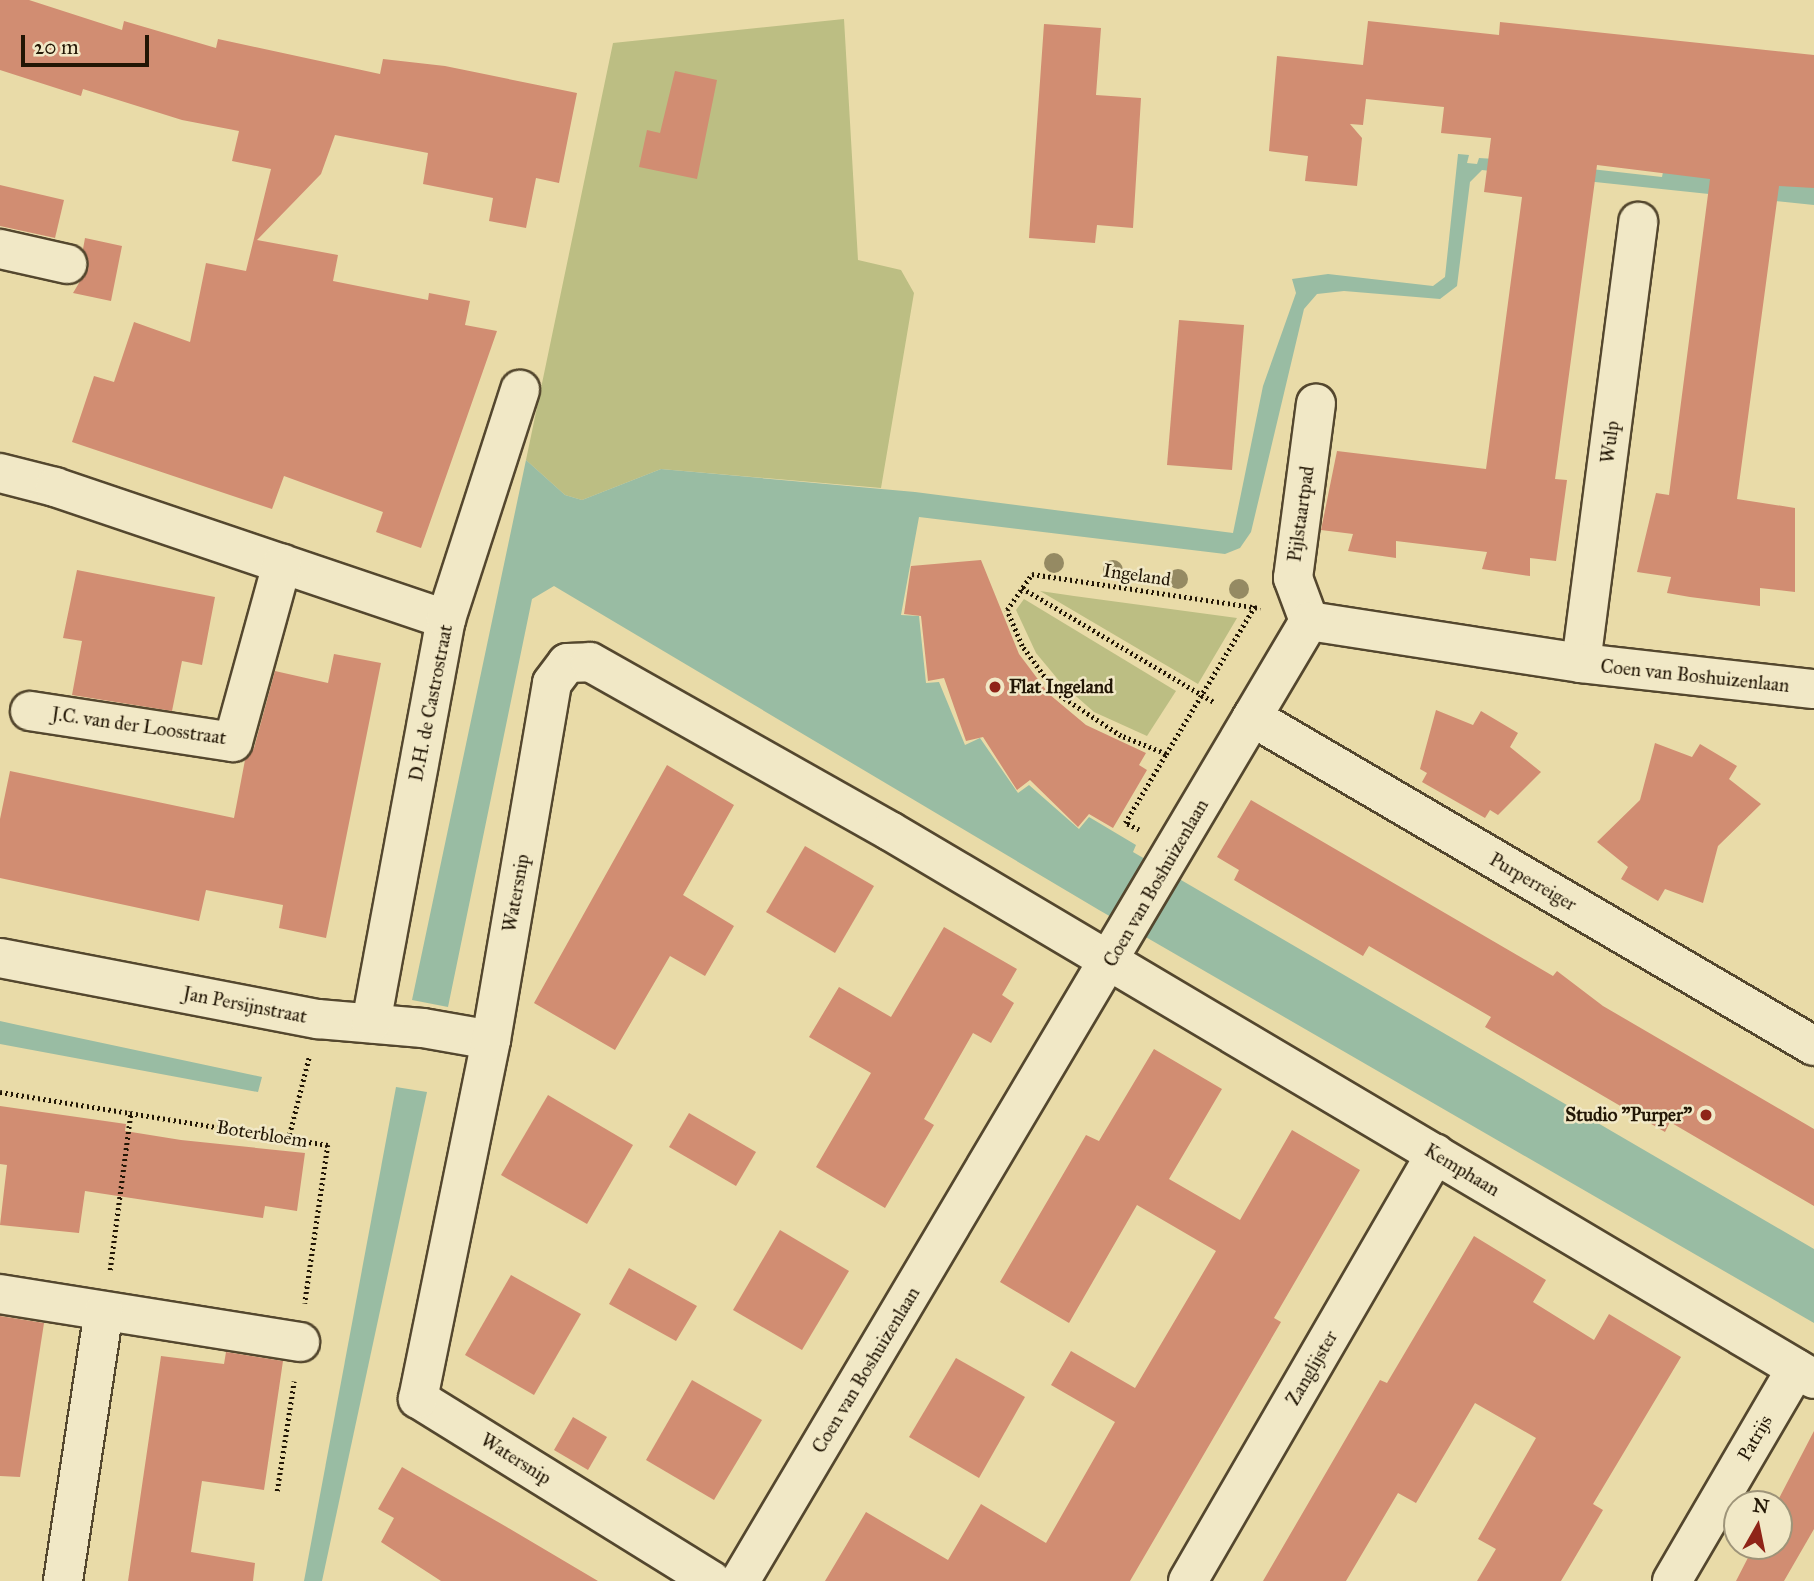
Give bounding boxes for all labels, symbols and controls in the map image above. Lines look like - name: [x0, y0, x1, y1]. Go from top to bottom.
- scale bar: [24, 21, 152, 65]
- text: 20 m: [34, 34, 79, 60]
- street label: Wulp: [1596, 420, 1624, 464]
- street label: Pijlstaartpad: [1283, 465, 1319, 563]
- street label: Ingeland: [1102, 559, 1172, 591]
- street label: D.H. de Castrostraat: [405, 623, 457, 783]
- street label: Coen van Boshuizenlaan: [1599, 655, 1791, 697]
- place label: Flat Ingeland: [1009, 676, 1114, 698]
- marker: Flat Ingeland: [987, 679, 1003, 695]
- street label: J.C. van der Loosstraat: [50, 702, 228, 750]
- street label: Coen van Boshuizenlaan: [1099, 795, 1213, 971]
- street label: Purperreiger: [1485, 848, 1581, 916]
- street label: Watersnip: [498, 852, 534, 934]
- street label: Jan Persijnstraat: [181, 982, 309, 1028]
- place label: Studio "Purper": [1565, 1104, 1692, 1126]
- marker: Studio "Purper": [1698, 1107, 1714, 1123]
- street label: Boterbloem: [215, 1116, 309, 1152]
- street label: Kemphaan: [1420, 1139, 1504, 1201]
- street label: Coen van Boshuizenlaan: [807, 1283, 925, 1457]
- street label: Zanglijster: [1281, 1326, 1343, 1410]
- street label: Patrijs: [1733, 1411, 1777, 1465]
- street label: Watersnip: [477, 1428, 555, 1490]
- north arrow: [1723, 1490, 1793, 1560]
- text: N: [1751, 1493, 1771, 1518]

